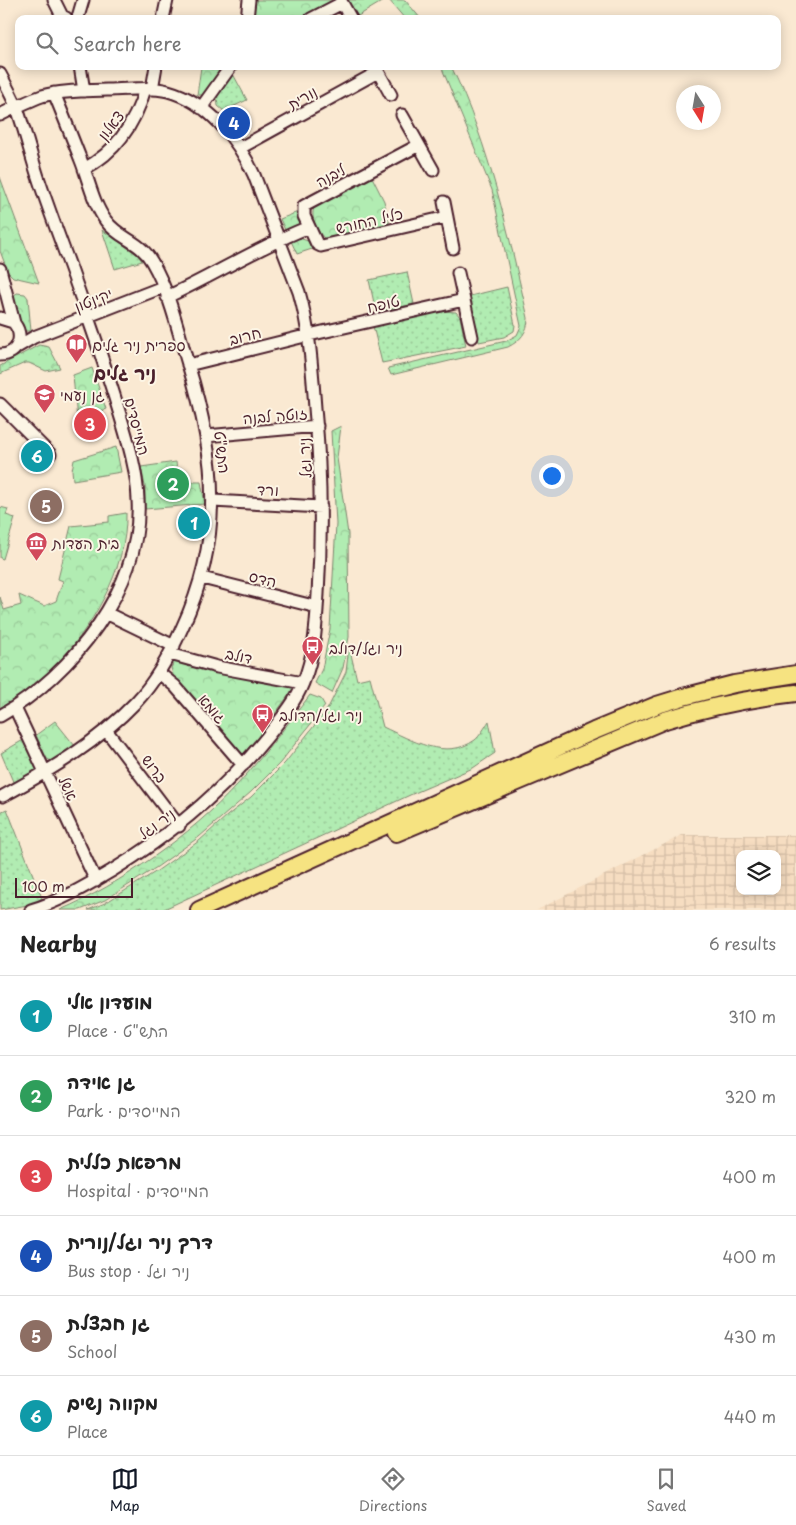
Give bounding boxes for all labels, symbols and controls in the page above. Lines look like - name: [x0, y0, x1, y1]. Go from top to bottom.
- search box: [15, 15, 781, 70]
- icon: search: [33, 29, 61, 57]
- text: Search here: [73, 29, 182, 57]
- street label: נורית: [282, 79, 321, 115]
- north arrow: [676, 85, 721, 130]
- pin: 4: [218, 104, 250, 142]
- street label: צאלון: [91, 105, 129, 145]
- street label: ליבנה: [311, 157, 350, 192]
- street label: כליל החורש: [333, 201, 405, 239]
- street label: יקינטון: [70, 281, 116, 317]
- street label: טופח: [364, 288, 402, 318]
- street label: חרוב: [226, 320, 264, 350]
- library icon: ספרית ניר גלים: [64, 332, 88, 363]
- place label: ספרית ניר גלים: [92, 333, 186, 356]
- district label: ניר גלים: [94, 359, 156, 386]
- school or university icon: גן נעמי: [32, 382, 56, 413]
- place label: גן נעמי: [60, 383, 105, 406]
- street label: המייסדים: [119, 395, 157, 457]
- street label: זוטה לבנה: [242, 401, 308, 429]
- pin: 3: [74, 405, 106, 443]
- street label: התש"ט: [209, 429, 237, 475]
- pin: 6: [21, 437, 53, 475]
- street label: ניר וגל: [291, 437, 317, 479]
- your location: [539, 463, 565, 489]
- pin: 2: [157, 465, 189, 503]
- street label: ורד: [257, 477, 279, 501]
- pin: 5: [30, 487, 62, 525]
- pin: 1: [178, 504, 210, 542]
- museum icon: בית העדות: [24, 530, 48, 561]
- place label: בית העדות: [51, 531, 119, 554]
- street label: הדס: [247, 563, 279, 593]
- bus stop icon: ניר וגל/דולב: [301, 635, 325, 666]
- place label: ניר וגל/דולב: [329, 636, 403, 659]
- street label: דולב: [224, 641, 254, 669]
- street label: גומא: [193, 688, 233, 728]
- bus stop icon: ניר וגל/הדולב: [251, 702, 275, 733]
- place label: ניר וגל/הדולב: [279, 703, 363, 726]
- street label: ברוש: [137, 749, 173, 787]
- street label: אשל: [53, 772, 85, 804]
- street label: ניר וגל: [133, 802, 179, 844]
- map controls: [736, 850, 781, 895]
- button: layers: [736, 850, 781, 895]
- scale bar: [15, 875, 132, 898]
- text: 100 m: [22, 876, 65, 897]
- text: Nearby: [20, 927, 97, 959]
- text: 6 results: [709, 931, 776, 955]
- text: מועדון אלי: [67, 987, 153, 1015]
- text: 1: [32, 1004, 40, 1028]
- text: 310 m: [728, 1004, 776, 1028]
- text: Place · התש"ט: [67, 1018, 168, 1042]
- text: גן אידה: [67, 1067, 135, 1095]
- text: 2: [30, 1084, 42, 1108]
- text: 320 m: [725, 1084, 776, 1108]
- text: Park · המייסדים: [67, 1098, 181, 1122]
- text: מרפאת כללית: [67, 1147, 182, 1175]
- text: 3: [31, 1164, 41, 1188]
- text: 400 m: [723, 1164, 776, 1188]
- text: Hospital · המייסדים: [67, 1178, 209, 1202]
- text: דרך ניר וגל/נורית: [67, 1227, 213, 1255]
- text: 4: [31, 1244, 41, 1268]
- text: 400 m: [723, 1244, 776, 1268]
- text: Bus stop · ניר וגל: [67, 1258, 190, 1282]
- text: גן חבצלת: [67, 1308, 150, 1336]
- text: 5: [31, 1324, 41, 1348]
- text: 430 m: [724, 1324, 776, 1348]
- text: School: [67, 1339, 117, 1363]
- text: מקווה נשים: [67, 1388, 158, 1416]
- text: 6: [30, 1404, 42, 1428]
- text: 440 m: [724, 1404, 776, 1428]
- text: Place: [67, 1419, 108, 1443]
- tab: Map: [110, 1465, 140, 1516]
- tab: Directions: [359, 1465, 427, 1516]
- tab: Saved: [647, 1465, 686, 1516]

